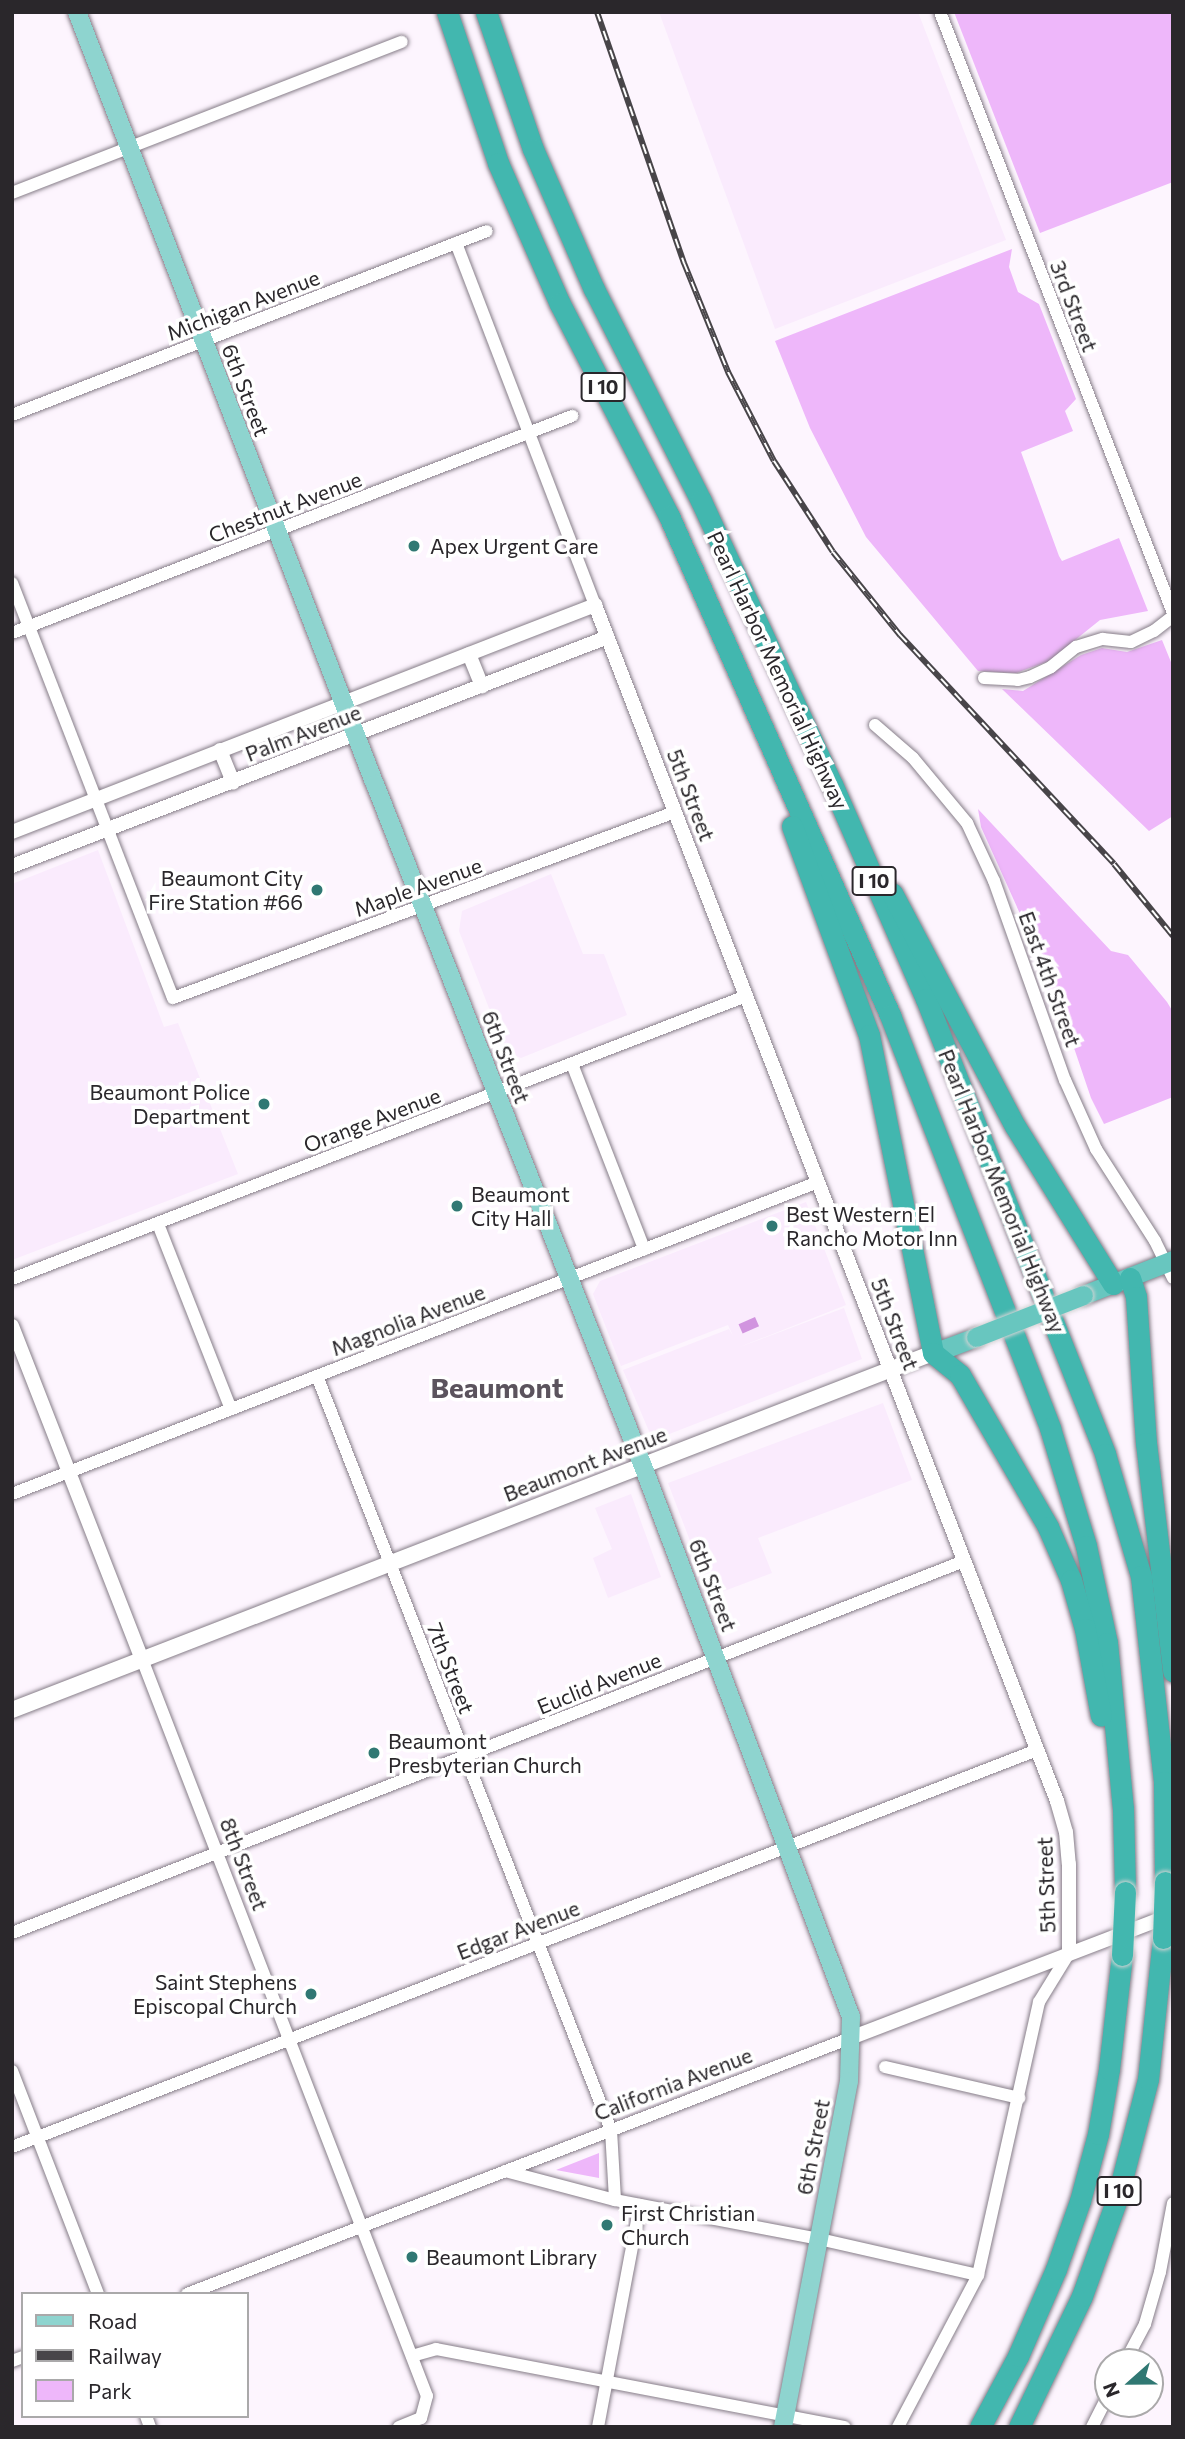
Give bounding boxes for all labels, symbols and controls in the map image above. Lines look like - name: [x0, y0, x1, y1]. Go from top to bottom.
- street label: 3rd Street: [1045, 257, 1103, 355]
- street label: Michigan Avenue: [163, 264, 323, 346]
- street label: 6th Street: [217, 340, 275, 440]
- road number: I 10: [580, 372, 626, 402]
- street label: Chestnut Avenue: [205, 466, 365, 548]
- street label: Pearl Harbor Memorial Highway: [702, 527, 854, 813]
- place label: Apex Urgent Care: [430, 533, 598, 559]
- marker: Apex Urgent Care: [404, 536, 424, 556]
- street label: Palm Avenue: [242, 699, 364, 767]
- street label: 5th Street: [662, 746, 720, 844]
- street label: Maple Avenue: [351, 852, 485, 922]
- place label: Beaumont City Fire Station #66: [148, 865, 303, 915]
- road number: I 10: [851, 866, 897, 897]
- marker: Beaumont City Fire Station #66: [309, 882, 325, 898]
- street label: East 4th Street: [1014, 908, 1086, 1050]
- street label: 6th Street: [477, 1007, 535, 1107]
- street label: Pearl Harbor Memorial Highway: [933, 1045, 1071, 1337]
- place label: Beaumont Police Department: [90, 1079, 250, 1129]
- street label: Orange Avenue: [300, 1082, 444, 1158]
- marker: Beaumont Police Department: [256, 1096, 272, 1112]
- place label: Beaumont City Hall: [471, 1181, 570, 1231]
- marker: Beaumont City Hall: [449, 1198, 465, 1214]
- place label: Best Western El Rancho Motor Inn: [786, 1201, 958, 1251]
- marker: Best Western El Rancho Motor Inn: [764, 1218, 780, 1234]
- street label: 5th Street: [866, 1275, 924, 1373]
- street label: Magnolia Avenue: [328, 1279, 488, 1361]
- district label: Beaumont: [430, 1370, 564, 1404]
- street label: Beaumont Avenue: [500, 1421, 670, 1507]
- street label: 6th Street: [684, 1535, 742, 1635]
- street label: 7th Street: [422, 1619, 480, 1717]
- street label: Euclid Avenue: [533, 1647, 665, 1719]
- place label: Beaumont Presbyterian Church: [388, 1728, 582, 1778]
- marker: Beaumont Presbyterian Church: [366, 1745, 382, 1761]
- street label: 8th Street: [215, 1814, 273, 1914]
- street label: 5th Street: [1032, 1837, 1060, 1933]
- street label: Edgar Avenue: [453, 1895, 583, 1965]
- place label: Saint Stephens Episcopal Church: [133, 1969, 297, 2019]
- marker: Saint Stephens Episcopal Church: [303, 1986, 319, 2002]
- street label: California Avenue: [590, 2042, 756, 2126]
- street label: 6th Street: [791, 2097, 835, 2197]
- road number: I 10: [1096, 2176, 1142, 2206]
- place label: First Christian Church: [621, 2200, 755, 2250]
- marker: First Christian Church: [599, 2217, 615, 2233]
- place label: Beaumont Library: [426, 2244, 597, 2270]
- marker: Beaumont Library: [404, 2249, 420, 2265]
- legend: [21, 2292, 248, 2418]
- text: Road: [88, 2308, 137, 2333]
- text: Railway: [88, 2343, 162, 2368]
- north arrow: [1094, 2348, 1164, 2418]
- text: Park: [88, 2378, 132, 2403]
- text: N: [1098, 2379, 1124, 2401]

